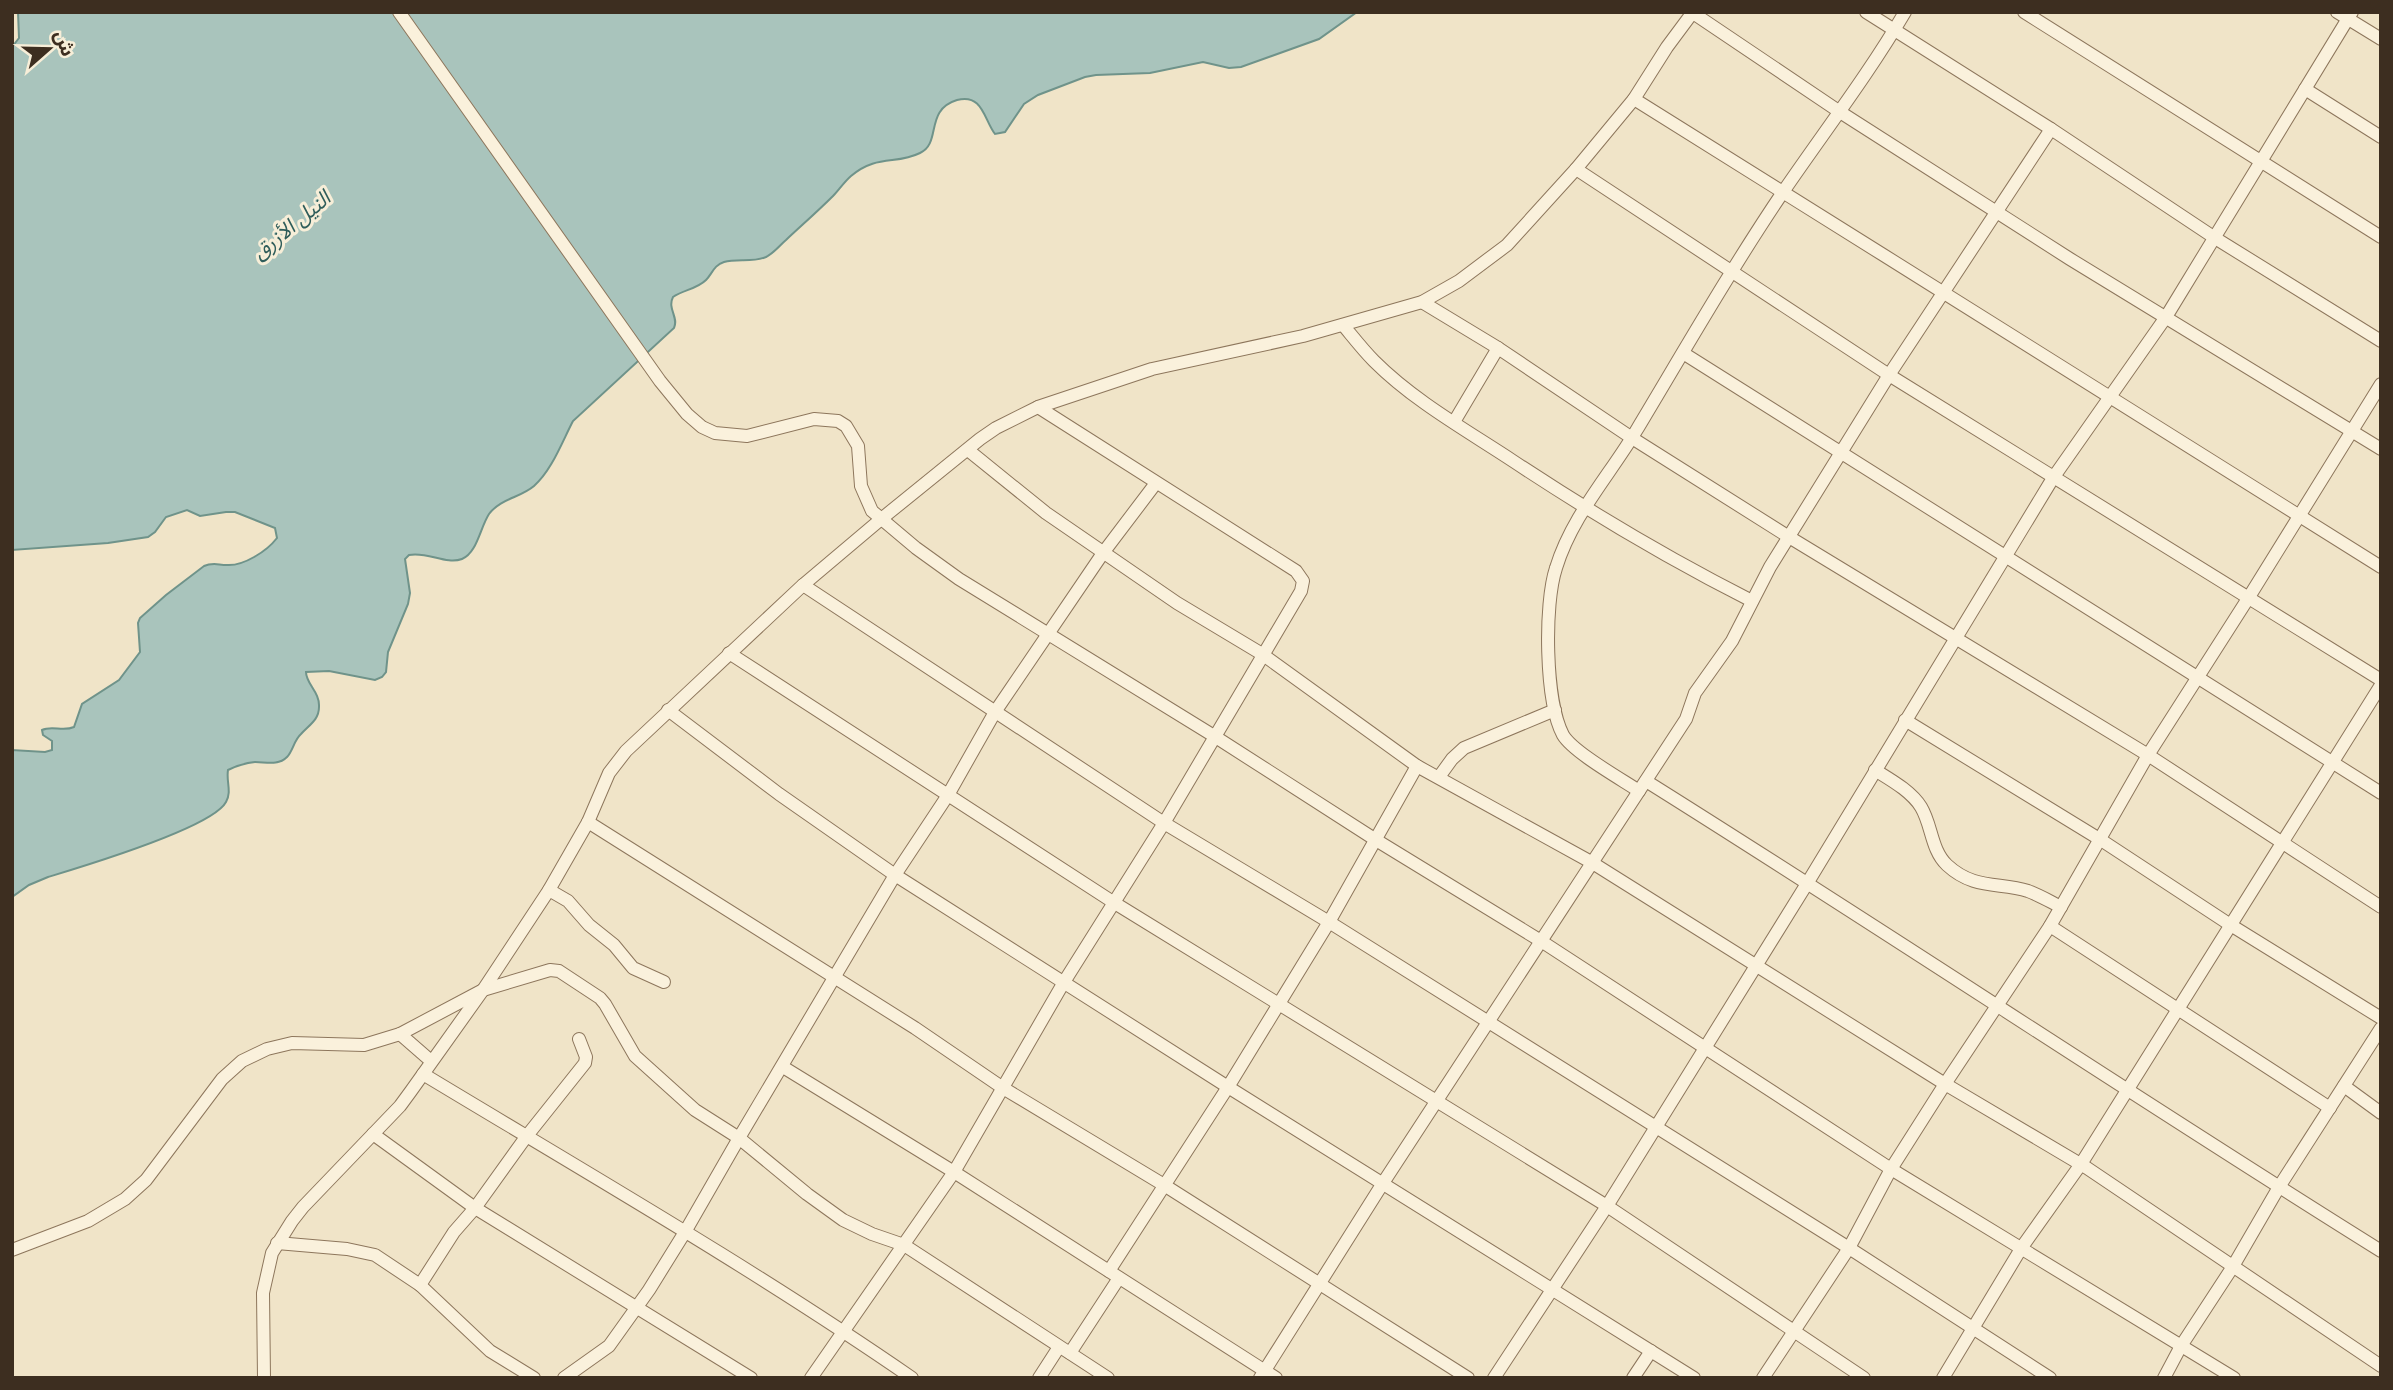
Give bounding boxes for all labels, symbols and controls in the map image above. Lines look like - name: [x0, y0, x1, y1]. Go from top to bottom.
- north arrow: [14, 14, 84, 84]
- text: ش: [49, 26, 83, 60]
- water label: النيل الأزرق: [245, 182, 337, 265]

